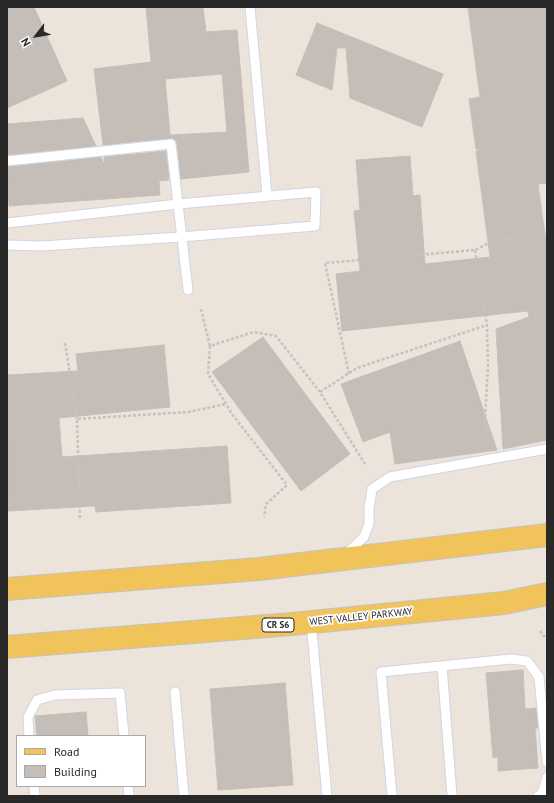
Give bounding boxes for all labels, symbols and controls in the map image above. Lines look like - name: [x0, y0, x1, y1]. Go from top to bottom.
- north arrow: [16, 16, 56, 56]
- text: N: [18, 35, 34, 49]
- street label: WEST VALLEY PARKWAY: [309, 606, 413, 628]
- road number: CR S6: [262, 618, 294, 632]
- legend: [16, 735, 146, 787]
- text: Road: [54, 744, 79, 759]
- text: Building: [54, 764, 97, 779]

